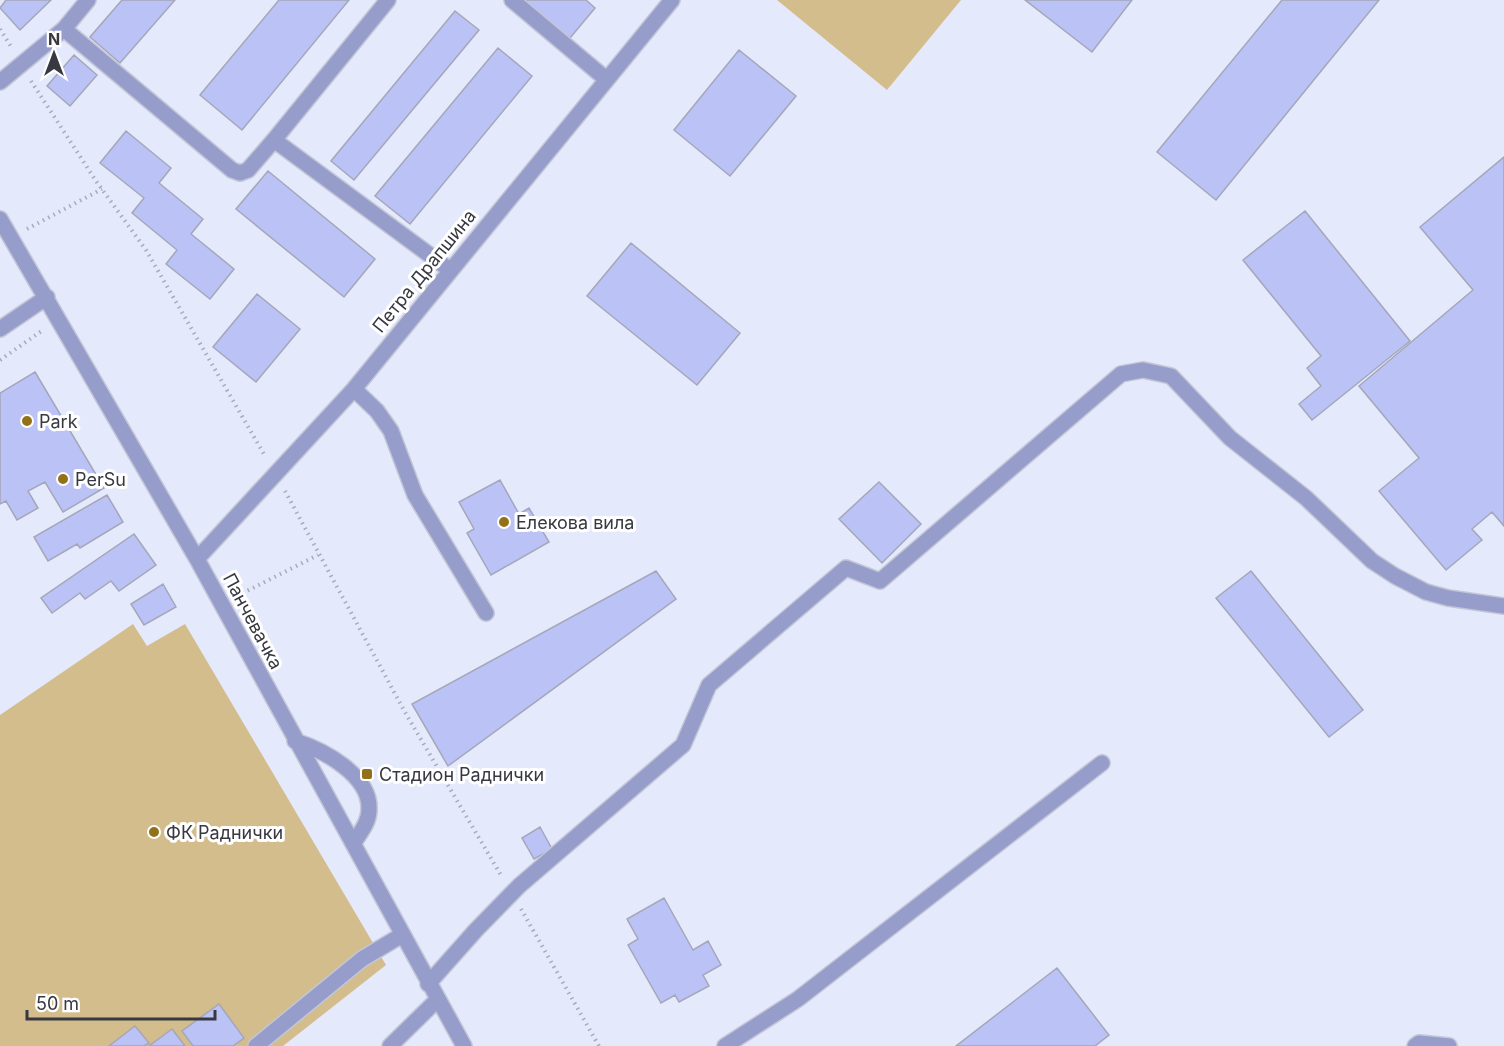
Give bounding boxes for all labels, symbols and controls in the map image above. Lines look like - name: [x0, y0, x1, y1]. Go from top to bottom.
- north arrow: [24, 24, 84, 84]
- text: N: [48, 29, 60, 49]
- street label: Петра Драпшина: [368, 205, 480, 337]
- place label: Park: [39, 411, 78, 432]
- marker: Park: [20, 414, 34, 428]
- place label: PerSu: [75, 469, 126, 490]
- marker: PerSu: [56, 472, 70, 486]
- place label: Елекова вила: [516, 512, 634, 533]
- marker: Елекова вила: [497, 515, 511, 529]
- street label: Панчевачка: [219, 569, 287, 673]
- place label: Стадион Раднички: [379, 764, 544, 785]
- marker: Стадион Раднички: [360, 767, 374, 781]
- place label: ФК Раднички: [166, 822, 283, 843]
- marker: ФК Раднички: [147, 825, 161, 839]
- scale bar: [27, 983, 214, 1021]
- text: 50 m: [36, 993, 79, 1014]

